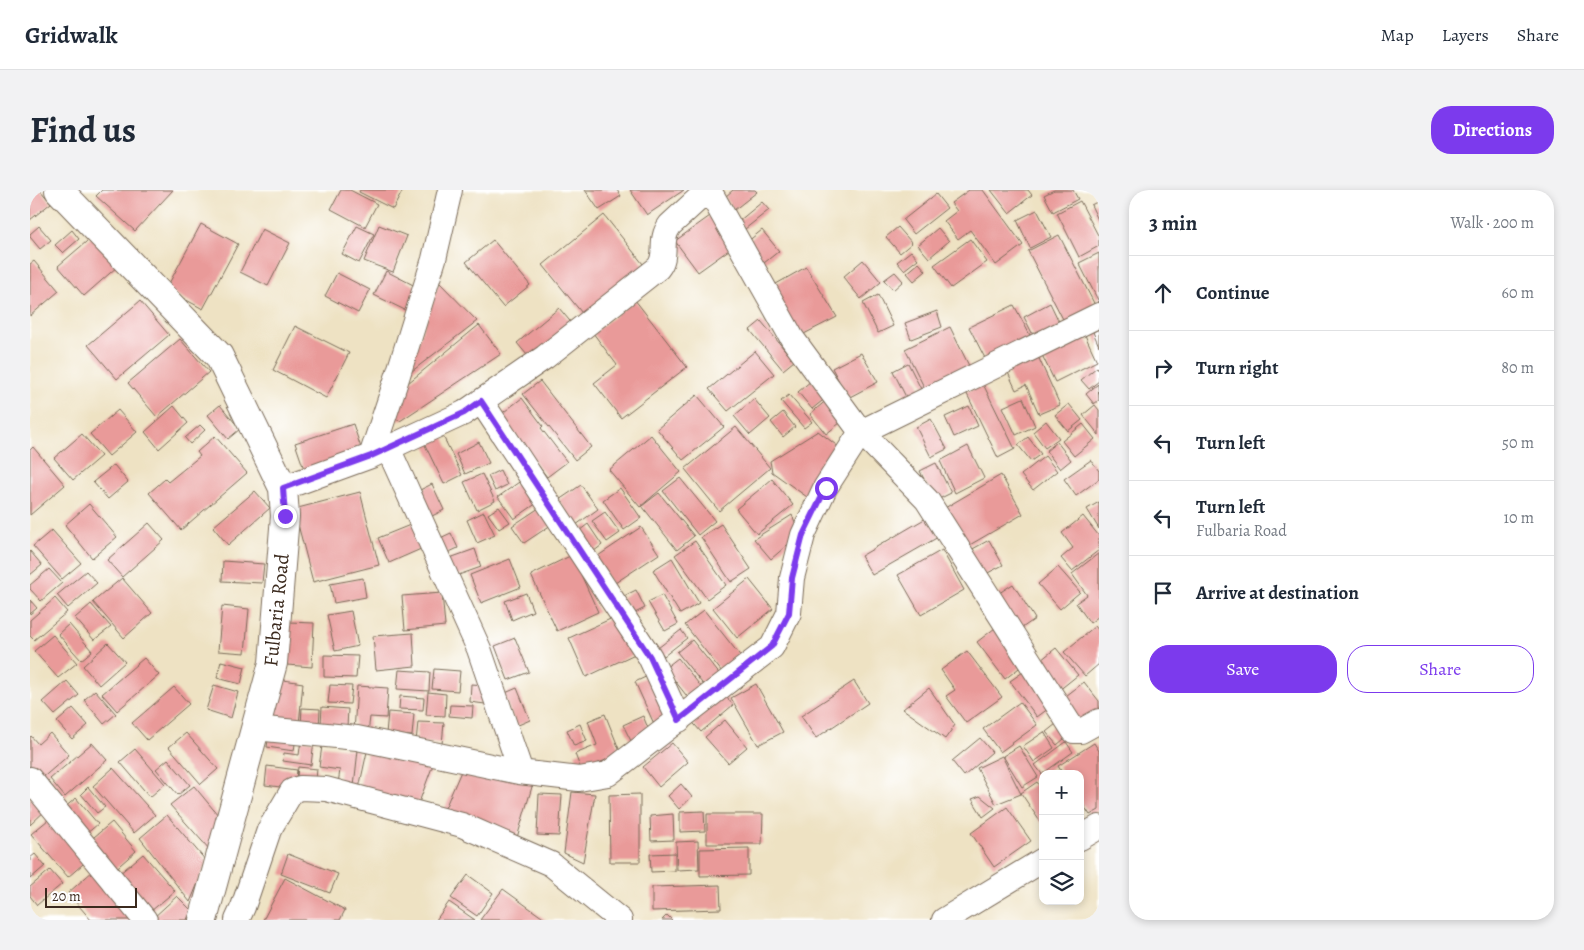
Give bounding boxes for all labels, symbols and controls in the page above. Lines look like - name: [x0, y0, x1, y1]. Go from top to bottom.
- text: Gridwalk: [25, 19, 118, 51]
- text: Map: [1381, 23, 1414, 47]
- text: Layers: [1442, 23, 1489, 47]
- text: Share: [1517, 23, 1559, 47]
- text: Find us: [30, 106, 136, 154]
- button: Directions: [1431, 106, 1554, 154]
- text: 3 min: [1149, 209, 1197, 237]
- text: Walk · 200 m: [1450, 212, 1534, 234]
- icon: ahead: [1149, 279, 1177, 307]
- text: Continue: [1196, 280, 1270, 306]
- text: 60 m: [1502, 282, 1534, 304]
- icon: right: [1149, 354, 1177, 382]
- text: Turn right: [1196, 355, 1278, 381]
- text: 80 m: [1501, 357, 1534, 379]
- icon: left: [1149, 429, 1177, 457]
- text: Turn left: [1196, 430, 1265, 456]
- text: 50 m: [1502, 432, 1534, 454]
- route start: [815, 477, 838, 500]
- text: Turn left: [1196, 494, 1265, 520]
- icon: left: [1149, 504, 1177, 532]
- route end: [274, 505, 297, 528]
- text: 10 m: [1504, 507, 1534, 529]
- text: Fulbaria Road: [1196, 520, 1287, 542]
- street label: Fulbaria Road: [257, 552, 296, 668]
- icon: arrive: [1149, 579, 1177, 607]
- text: Arrive at destination: [1196, 580, 1359, 606]
- button: Save: [1149, 645, 1337, 693]
- button: Share: [1347, 645, 1534, 693]
- map controls: [1039, 770, 1084, 905]
- button: +: [1039, 770, 1084, 815]
- button: −: [1039, 815, 1084, 860]
- button: layers: [1039, 860, 1084, 905]
- scale bar: [45, 885, 138, 908]
- text: 20 m: [52, 887, 81, 906]

